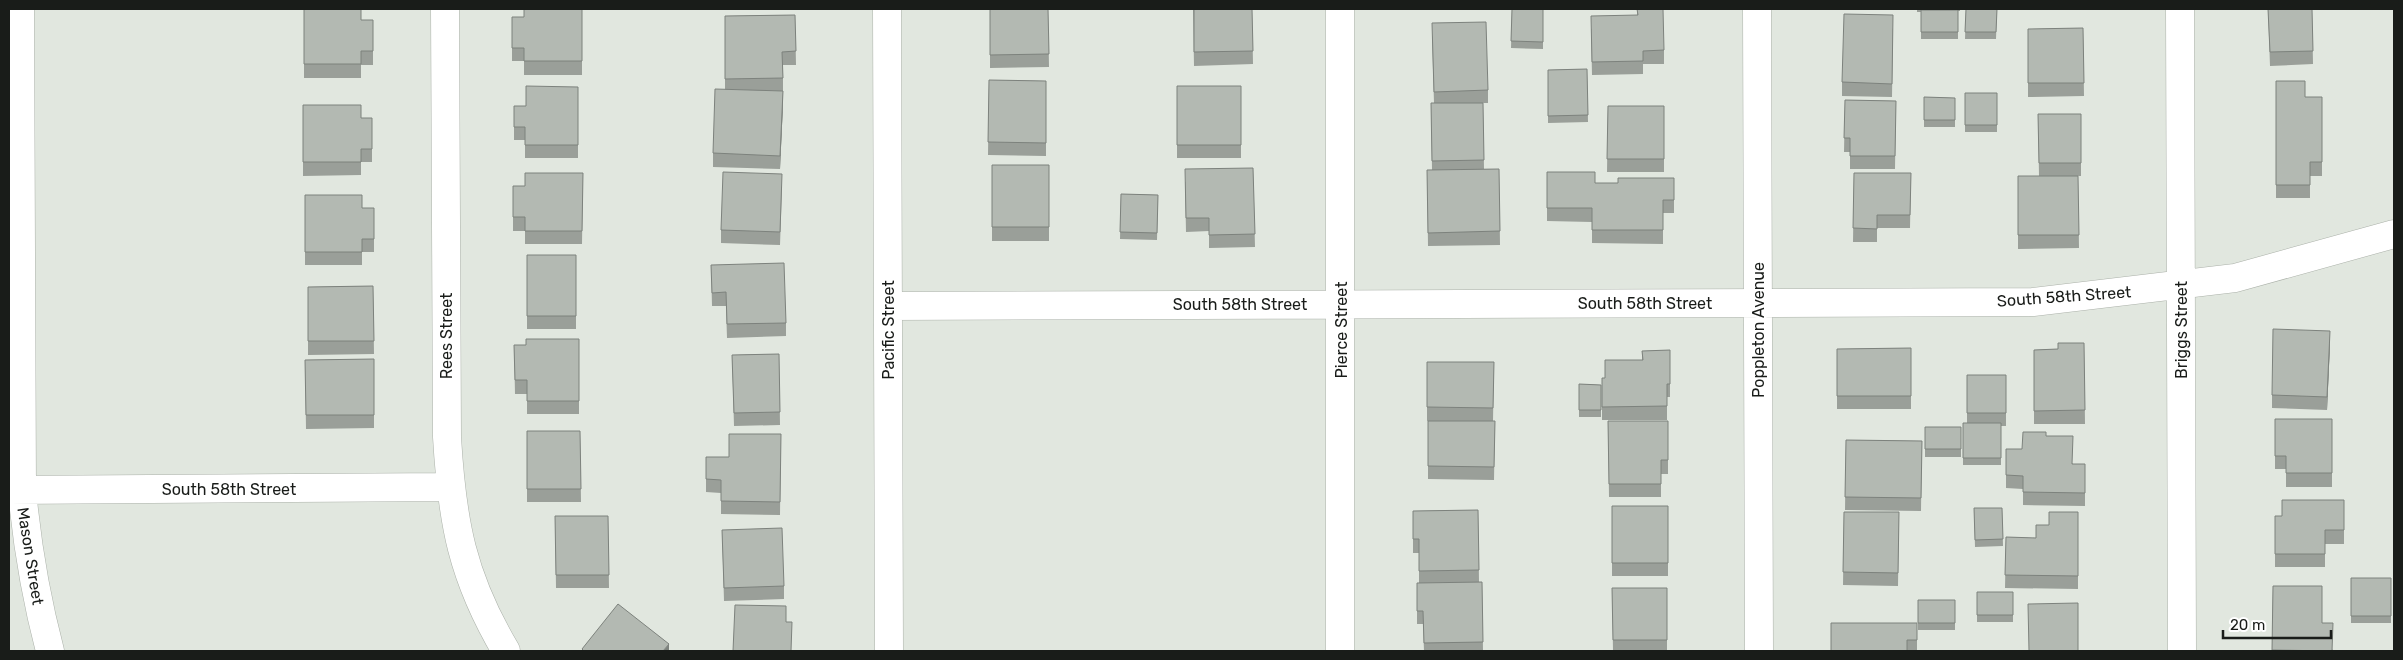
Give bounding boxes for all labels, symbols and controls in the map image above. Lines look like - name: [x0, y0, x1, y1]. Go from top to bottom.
- street label: Poppleton Avenue: [1749, 262, 1768, 398]
- street label: Pacific Street: [879, 280, 898, 380]
- street label: Briggs Street: [2172, 281, 2191, 379]
- street label: Pierce Street: [1332, 282, 1351, 379]
- street label: South 58th Street: [1996, 282, 2132, 311]
- street label: Rees Street: [437, 293, 456, 379]
- street label: South 58th Street: [1578, 294, 1712, 313]
- street label: South 58th Street: [1173, 295, 1307, 314]
- street label: South 58th Street: [162, 480, 296, 499]
- street label: Mason Street: [13, 506, 48, 606]
- scale bar: [2223, 608, 2330, 640]
- text: 20 m: [2230, 616, 2265, 634]

